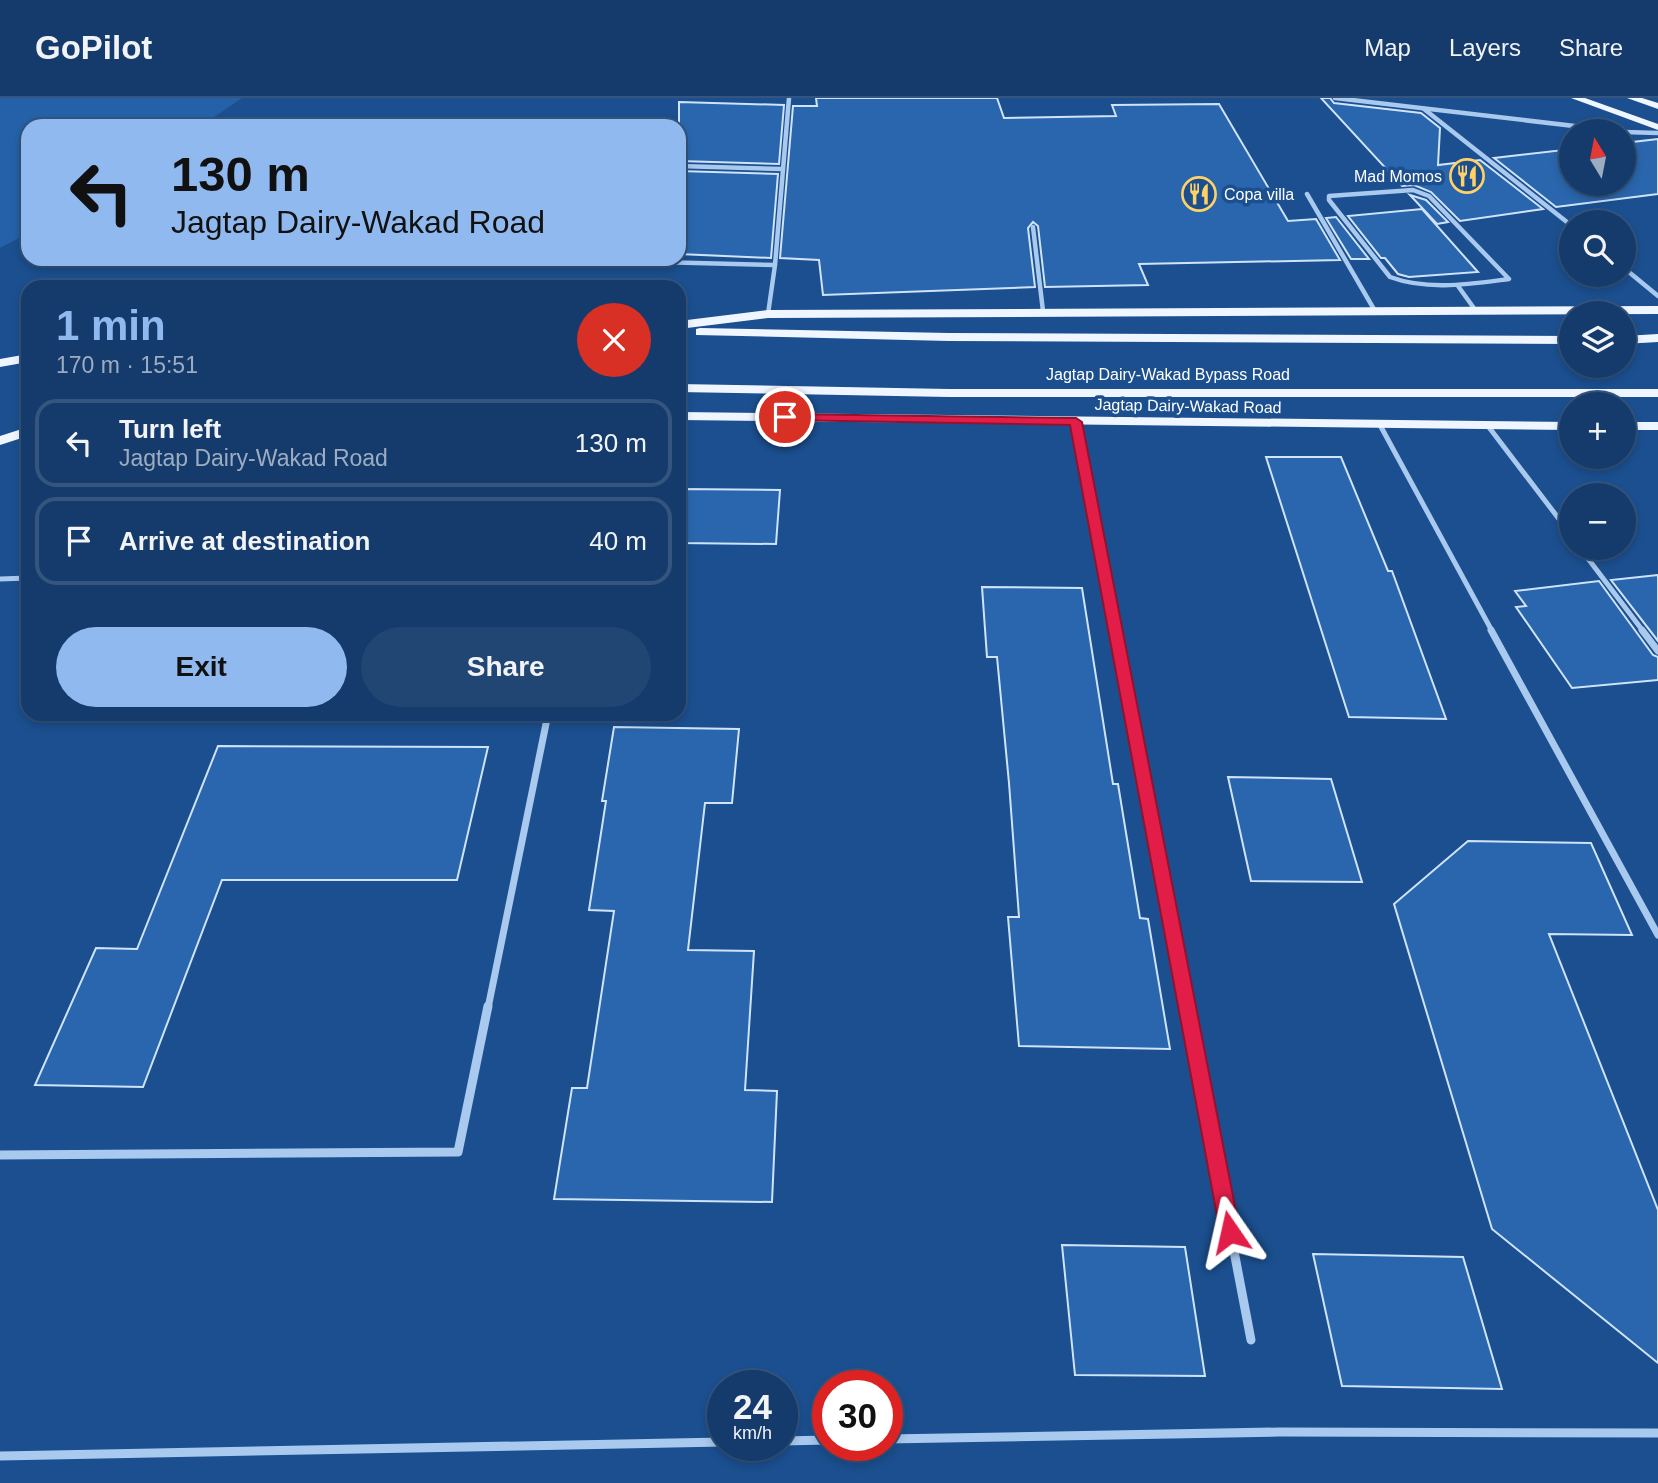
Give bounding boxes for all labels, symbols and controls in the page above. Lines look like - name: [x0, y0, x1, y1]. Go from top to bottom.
- text: GoPilot: [35, 29, 152, 66]
- text: Map: [1364, 34, 1411, 61]
- text: Layers: [1449, 34, 1521, 61]
- text: Share: [1559, 34, 1623, 61]
- north arrow: [1559, 119, 1636, 196]
- map controls: [1559, 119, 1636, 560]
- icon: left: [56, 147, 147, 238]
- text: 130 m: [171, 147, 310, 201]
- restaurant icon: Mad Momos: [1448, 157, 1486, 195]
- place label: Mad Momos: [1354, 168, 1442, 185]
- restaurant icon: Copa villa: [1180, 175, 1218, 213]
- place label: Copa villa: [1224, 186, 1294, 203]
- text: Jagtap Dairy-Wakad Road: [171, 204, 545, 240]
- button: search: [1559, 210, 1636, 287]
- button: layers: [1559, 301, 1636, 378]
- text: 1 min: [56, 302, 166, 349]
- button: close: [577, 303, 651, 377]
- text: 170 m · 15:51: [56, 352, 198, 378]
- street label: Jagtap Dairy-Wakad Bypass Road: [1046, 366, 1290, 383]
- pin: [755, 387, 815, 447]
- button: +: [1559, 392, 1636, 469]
- street label: Jagtap Dairy-Wakad Road: [1094, 396, 1282, 416]
- icon: arrive: [766, 398, 804, 436]
- text: Turn left: [119, 414, 221, 444]
- icon: left: [60, 424, 98, 462]
- text: 130 m: [575, 428, 647, 458]
- text: Jagtap Dairy-Wakad Road: [119, 445, 388, 471]
- button: −: [1559, 483, 1636, 560]
- icon: arrive: [60, 522, 98, 560]
- text: Arrive at destination: [119, 526, 370, 556]
- text: 40 m: [589, 526, 647, 556]
- button: Exit: [56, 627, 347, 707]
- button: Share: [361, 627, 651, 707]
- position arrow: [1193, 1195, 1267, 1269]
- speed limit sign: 30: [812, 1370, 903, 1461]
- text: 24: [733, 1387, 772, 1426]
- text: km/h: [733, 1423, 772, 1443]

